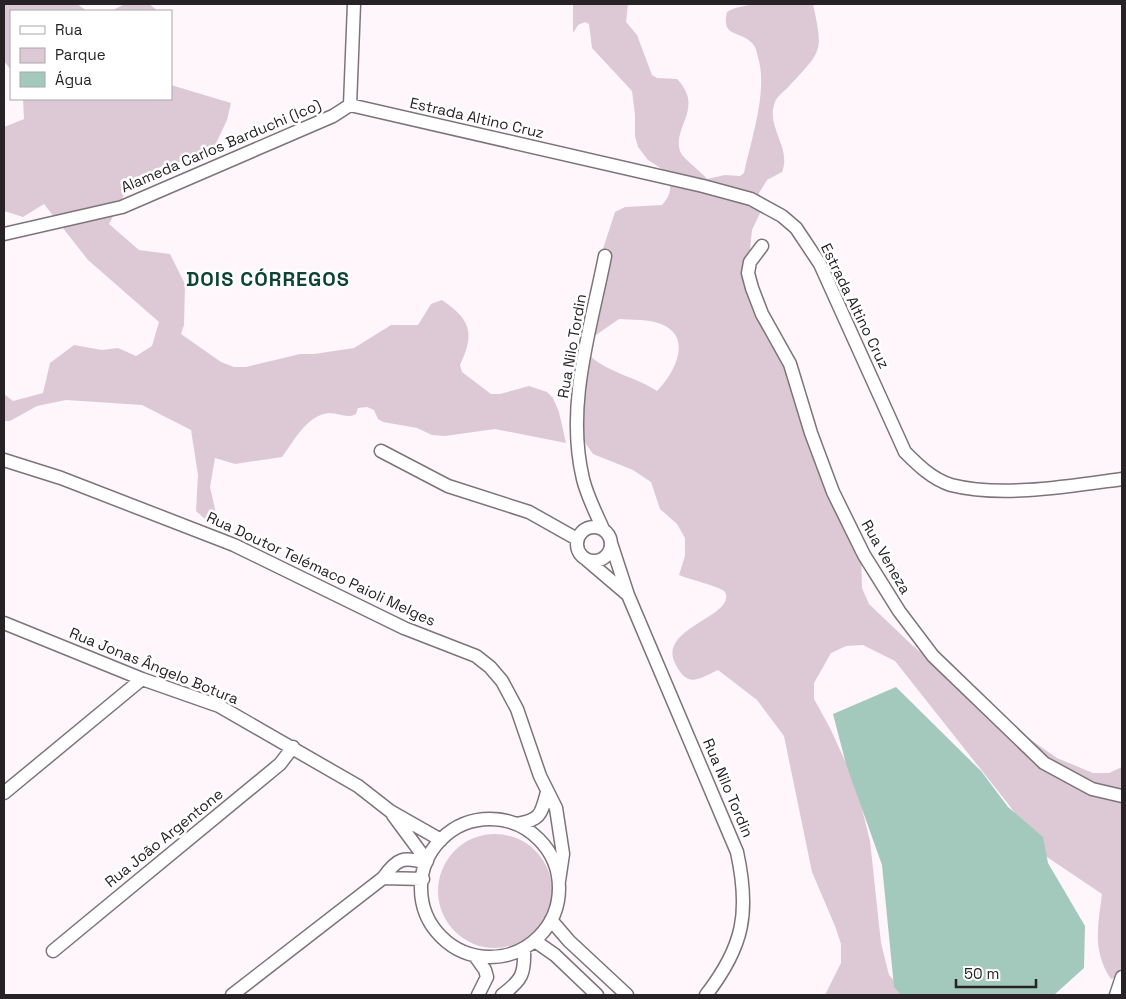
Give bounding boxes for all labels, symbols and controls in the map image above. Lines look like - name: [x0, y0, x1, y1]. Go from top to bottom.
- legend: [10, 10, 172, 100]
- text: Rua: [55, 20, 83, 39]
- text: Parque: [55, 45, 106, 64]
- text: Água: [55, 70, 92, 89]
- street label: Estrada Altino Cruz: [408, 93, 546, 142]
- street label: Alameda Carlos Barduchi (Ico): [118, 95, 324, 197]
- street label: Estrada Altino Cruz: [817, 240, 894, 372]
- district label: DOIS CÓRREGOS: [186, 266, 350, 292]
- street label: Rua Nilo Tordin: [553, 292, 590, 400]
- street label: Rua Doutor Telémaco Paioli Melges: [204, 507, 439, 630]
- street label: Rua Veneza: [858, 516, 916, 598]
- street label: Rua Jonas Ângelo Botura: [67, 623, 242, 708]
- street label: Rua Nilo Tordin: [699, 735, 758, 840]
- street label: Rua João Argentone: [101, 784, 227, 891]
- scale bar: [956, 956, 1036, 988]
- text: 50 m: [964, 964, 999, 983]

